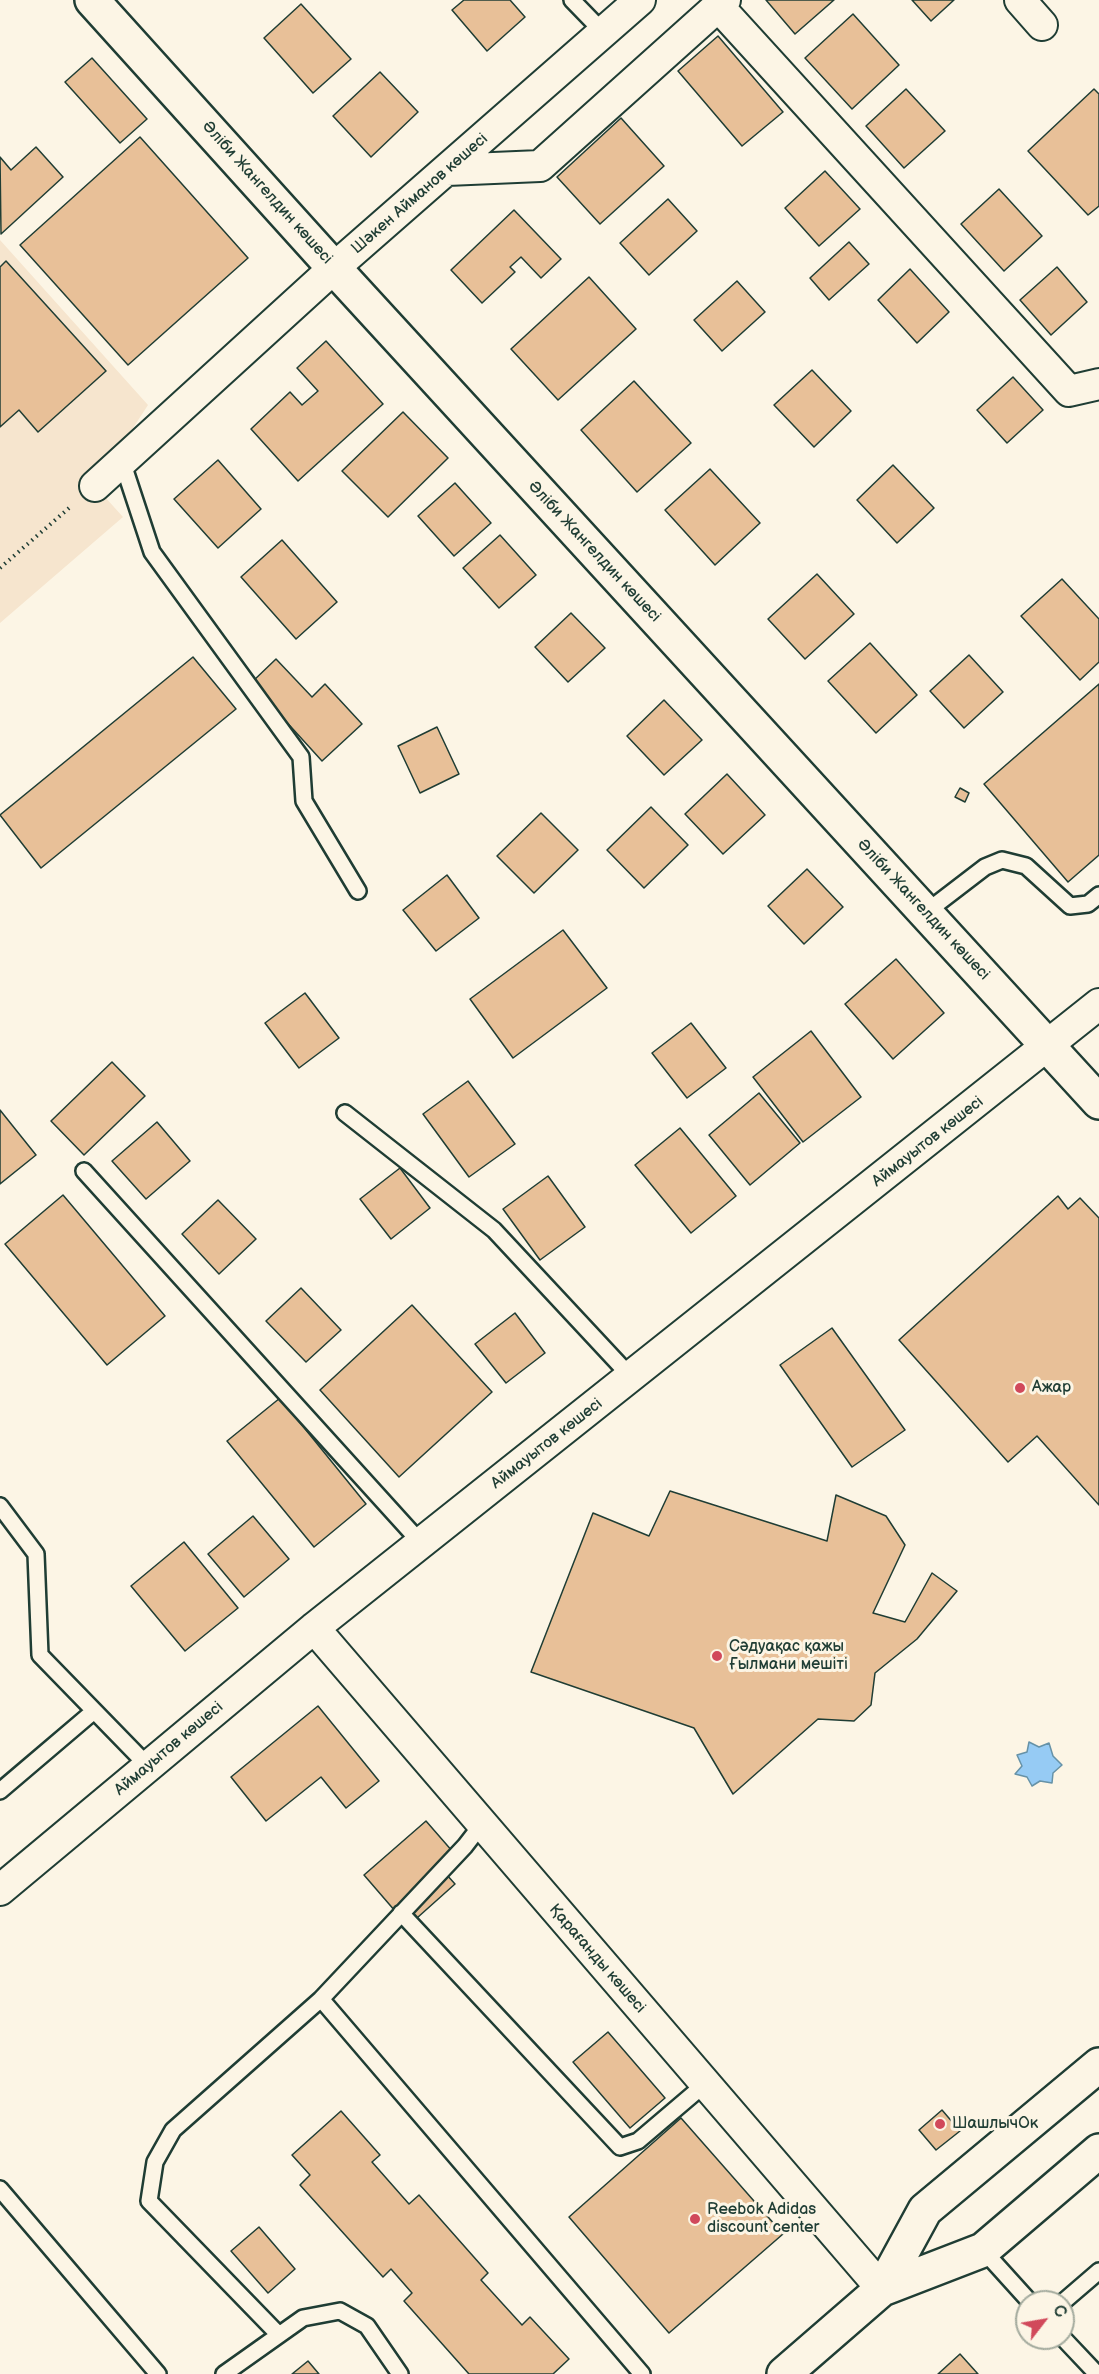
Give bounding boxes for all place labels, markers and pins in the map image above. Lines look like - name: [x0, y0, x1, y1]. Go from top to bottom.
- place label: Ажар: [1032, 1378, 1071, 1398]
- marker: Ажар: [1013, 1381, 1027, 1395]
- place label: Сәдуақас қажы Ғылмани мешіті: [729, 1637, 848, 1675]
- marker: Сәдуақас қажы Ғылмани мешіті: [710, 1649, 724, 1663]
- place label: ШашлычОк: [952, 2114, 1038, 2134]
- marker: ШашлычОк: [933, 2117, 947, 2131]
- place label: Reebok Adidas discount center: [707, 2200, 819, 2238]
- marker: Reebok Adidas discount center: [688, 2212, 702, 2226]

